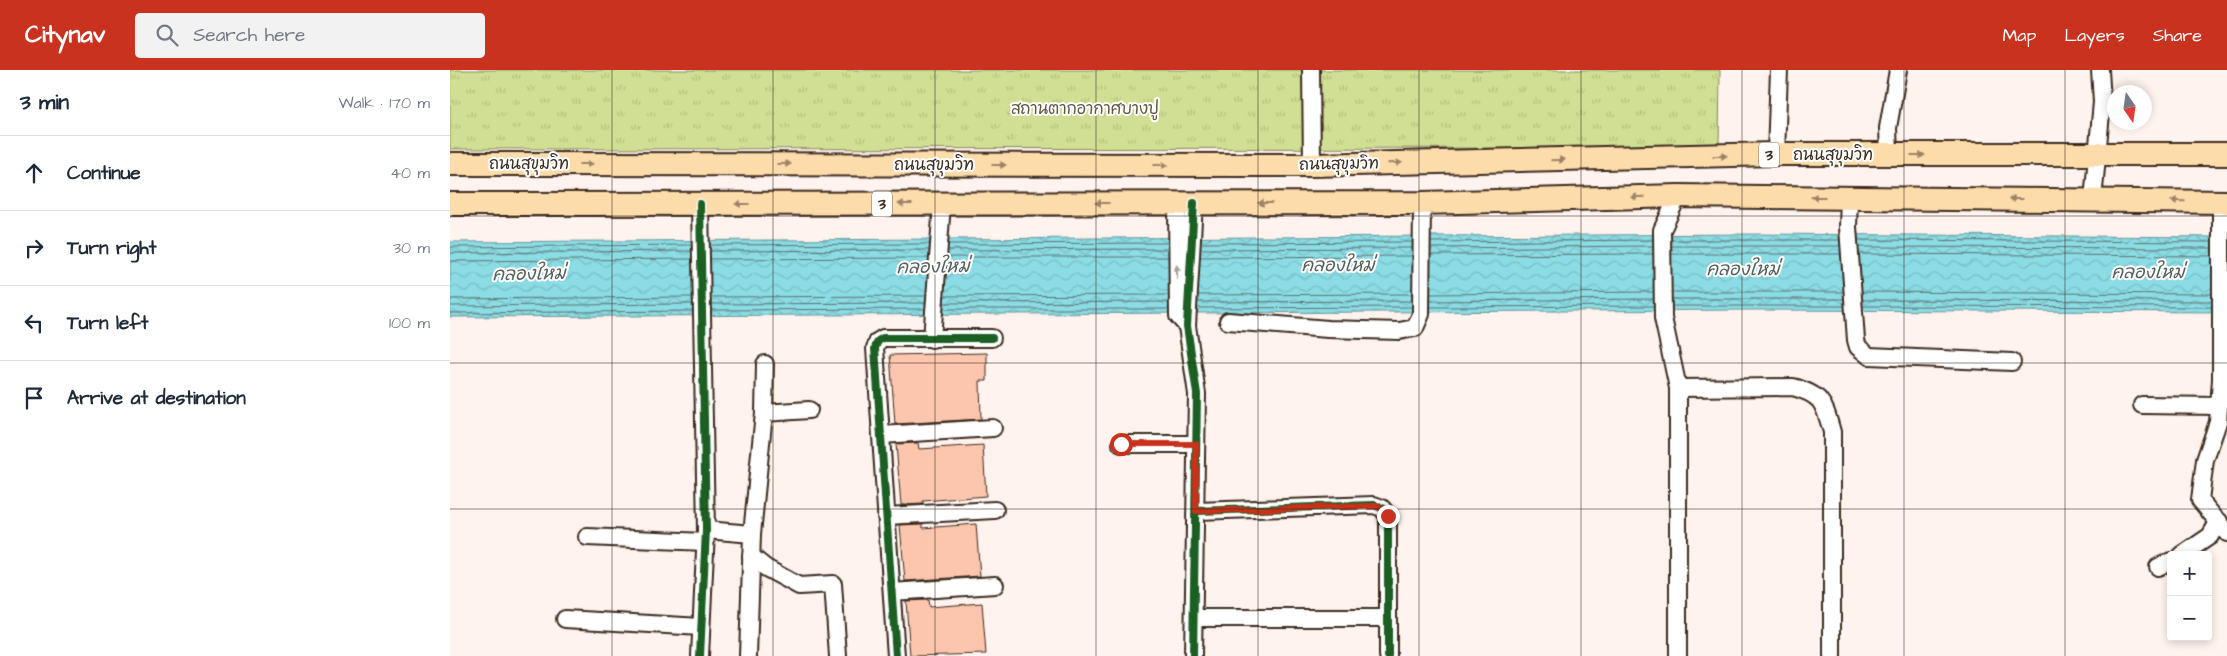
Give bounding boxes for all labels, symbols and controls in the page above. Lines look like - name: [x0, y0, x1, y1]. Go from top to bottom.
- search box: [135, 13, 485, 58]
- text: Citynav: [25, 18, 105, 52]
- icon: search: [153, 21, 181, 49]
- text: Search here: [193, 22, 305, 49]
- text: Map: [2002, 23, 2036, 48]
- text: Layers: [2064, 23, 2125, 48]
- text: Share: [2153, 23, 2202, 48]
- north arrow: [2107, 85, 2152, 130]
- text: 3 min: [20, 88, 69, 117]
- text: Walk · 170 m: [339, 92, 430, 114]
- park label: สถานตากอากาศบางปู: [1011, 98, 1159, 121]
- road number: 3: [1759, 142, 1779, 168]
- street label: ถนนสุขุมวิท: [1793, 144, 1873, 167]
- one-way arrow: [1910, 151, 1926, 159]
- street label: ถนนสุขุมวิท: [1299, 152, 1379, 177]
- one-way arrow: [1713, 152, 1729, 160]
- street label: ถนนสุขุมวิท: [489, 153, 569, 176]
- street label: ถนนสุขุมวิท: [894, 154, 974, 177]
- one-way arrow: [1550, 155, 1566, 163]
- icon: ahead: [20, 159, 48, 187]
- one-way arrow: [1388, 159, 1404, 167]
- text: Continue: [67, 160, 141, 187]
- one-way arrow: [578, 160, 594, 168]
- one-way arrow: [776, 160, 792, 168]
- one-way arrow: [991, 161, 1007, 169]
- one-way arrow: [1153, 161, 1169, 169]
- text: 40 m: [390, 162, 430, 184]
- road number: 3: [872, 192, 892, 216]
- one-way arrow: [1810, 193, 1826, 201]
- one-way arrow: [1630, 194, 1646, 202]
- one-way arrow: [2008, 195, 2024, 203]
- one-way arrow: [2170, 197, 2186, 205]
- one-way arrow: [1094, 199, 1110, 207]
- one-way arrow: [1256, 199, 1272, 207]
- one-way arrow: [734, 200, 750, 208]
- one-way arrow: [896, 200, 912, 208]
- icon: right: [20, 234, 48, 262]
- text: Turn right: [67, 235, 156, 262]
- text: 30 m: [393, 237, 430, 259]
- water label: คลองใหม่: [1301, 253, 1378, 278]
- water label: คลองใหม่: [896, 254, 973, 280]
- water label: คลองใหม่: [1706, 257, 1783, 282]
- water label: คลองใหม่: [2111, 260, 2188, 285]
- water label: คลองใหม่: [492, 261, 569, 287]
- one-way arrow: [1173, 264, 1181, 280]
- icon: left: [20, 309, 48, 337]
- text: Turn left: [67, 310, 148, 337]
- text: 100 m: [389, 312, 430, 334]
- icon: arrive: [20, 384, 48, 412]
- text: Arrive at destination: [67, 385, 246, 412]
- route start: [1110, 433, 1133, 456]
- route end: [1377, 505, 1400, 528]
- map controls: [2167, 551, 2212, 641]
- button: +: [2167, 551, 2212, 596]
- button: −: [2167, 596, 2212, 641]

